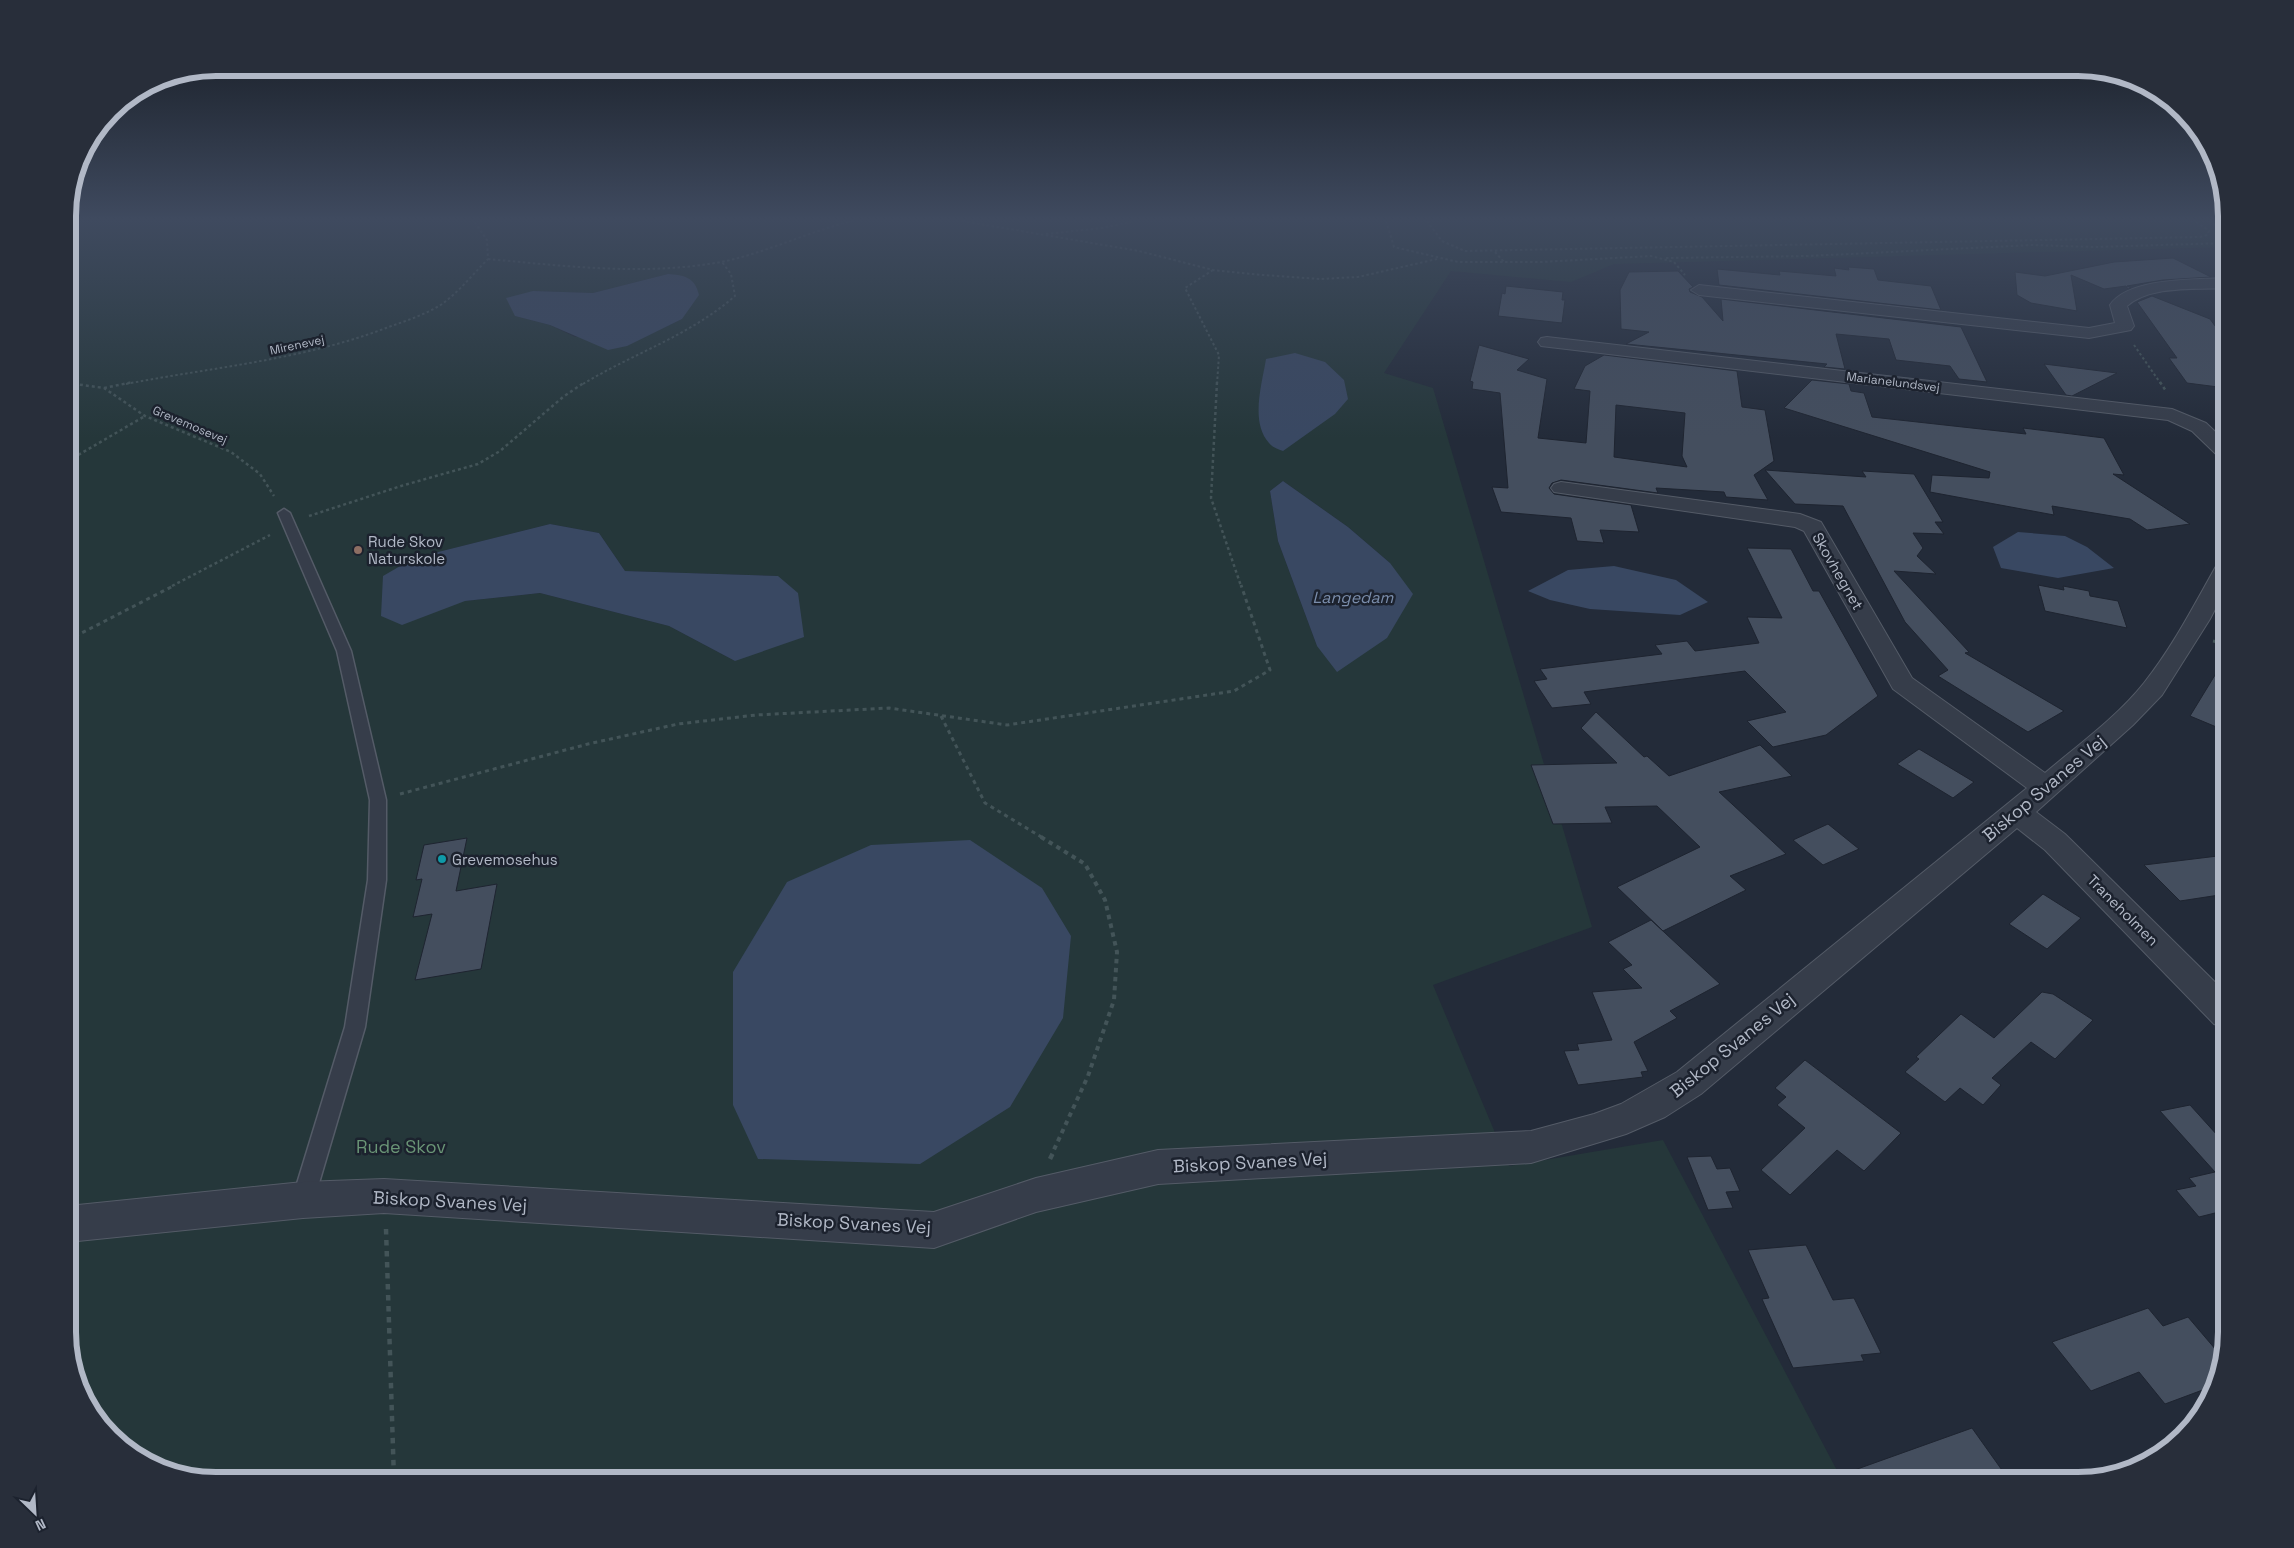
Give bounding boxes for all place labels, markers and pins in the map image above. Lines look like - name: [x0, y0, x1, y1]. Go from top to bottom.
- place label: Rude Skov Naturskole: [368, 532, 445, 568]
- marker: Rude Skov Naturskole: [352, 544, 364, 556]
- place label: Grevemosehus: [452, 850, 558, 869]
- marker: Grevemosehus: [436, 853, 448, 865]

